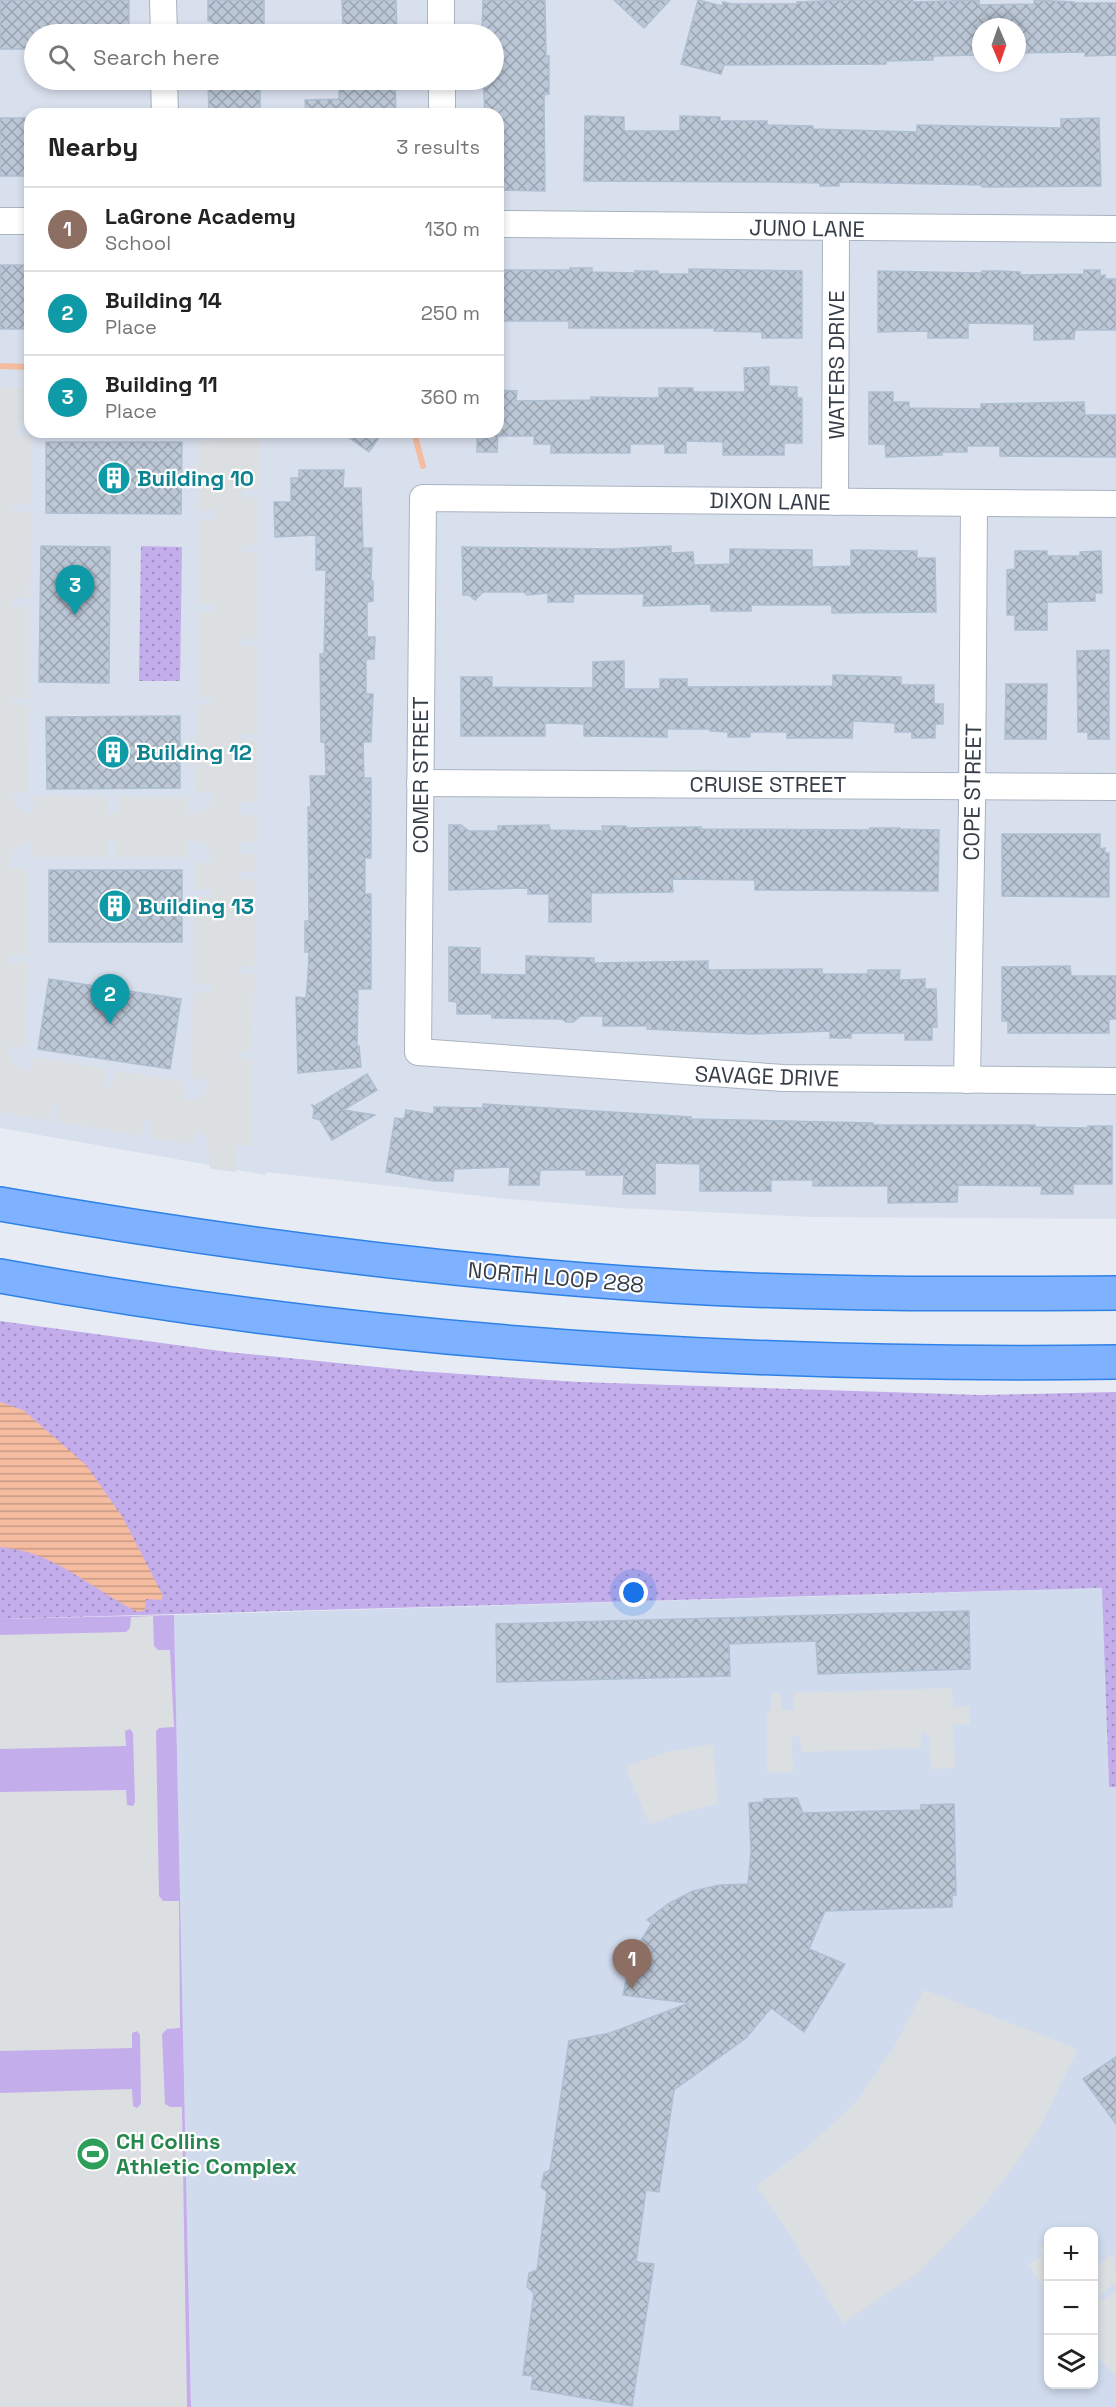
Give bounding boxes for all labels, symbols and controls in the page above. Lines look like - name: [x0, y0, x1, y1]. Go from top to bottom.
- north arrow: [972, 18, 1026, 72]
- search box: [24, 24, 504, 90]
- icon: search: [45, 41, 78, 74]
- text: Search here: [93, 43, 220, 71]
- text: Nearby: [48, 130, 138, 164]
- text: 3 results: [396, 134, 480, 160]
- text: LaGrone Academy: [105, 202, 296, 230]
- street label: JUNO LANE: [749, 213, 865, 243]
- text: 1: [63, 216, 72, 242]
- text: 130 m: [424, 216, 480, 242]
- text: School: [105, 230, 171, 256]
- text: Building 14: [105, 286, 222, 314]
- street label: WATERS DRIVE: [822, 290, 850, 440]
- text: 2: [62, 300, 73, 326]
- text: 250 m: [421, 300, 480, 326]
- text: Place: [105, 314, 157, 340]
- text: Building 11: [105, 370, 218, 398]
- text: 3: [61, 384, 74, 410]
- text: 360 m: [421, 384, 480, 410]
- text: Place: [105, 398, 157, 424]
- building icon: Building 10: [96, 460, 132, 496]
- place label: Building 10: [137, 464, 254, 492]
- street label: DIXON LANE: [709, 486, 831, 516]
- pin: 3: [56, 566, 94, 615]
- street label: COMER STREET: [406, 696, 434, 854]
- street label: COPE STREET: [957, 723, 987, 861]
- building icon: Building 12: [95, 734, 131, 770]
- place label: Building 12: [136, 738, 252, 766]
- street label: CRUISE STREET: [690, 770, 847, 798]
- building icon: Building 13: [97, 888, 133, 924]
- place label: Building 13: [138, 892, 254, 920]
- pin: 2: [90, 974, 130, 1024]
- street label: SAVAGE DRIVE: [694, 1059, 840, 1093]
- street label: NORTH LOOP 288: [467, 1255, 645, 1299]
- your location: [619, 1578, 648, 1607]
- pin: 1: [612, 1940, 652, 1989]
- place label: CH Collins Athletic Complex: [116, 2127, 297, 2180]
- sports icon: CH Collins Athletic Complex: [75, 2136, 111, 2172]
- map controls: [1044, 2227, 1098, 2389]
- button: +: [1044, 2227, 1098, 2281]
- button: −: [1044, 2281, 1098, 2335]
- button: layers: [1044, 2335, 1098, 2389]

